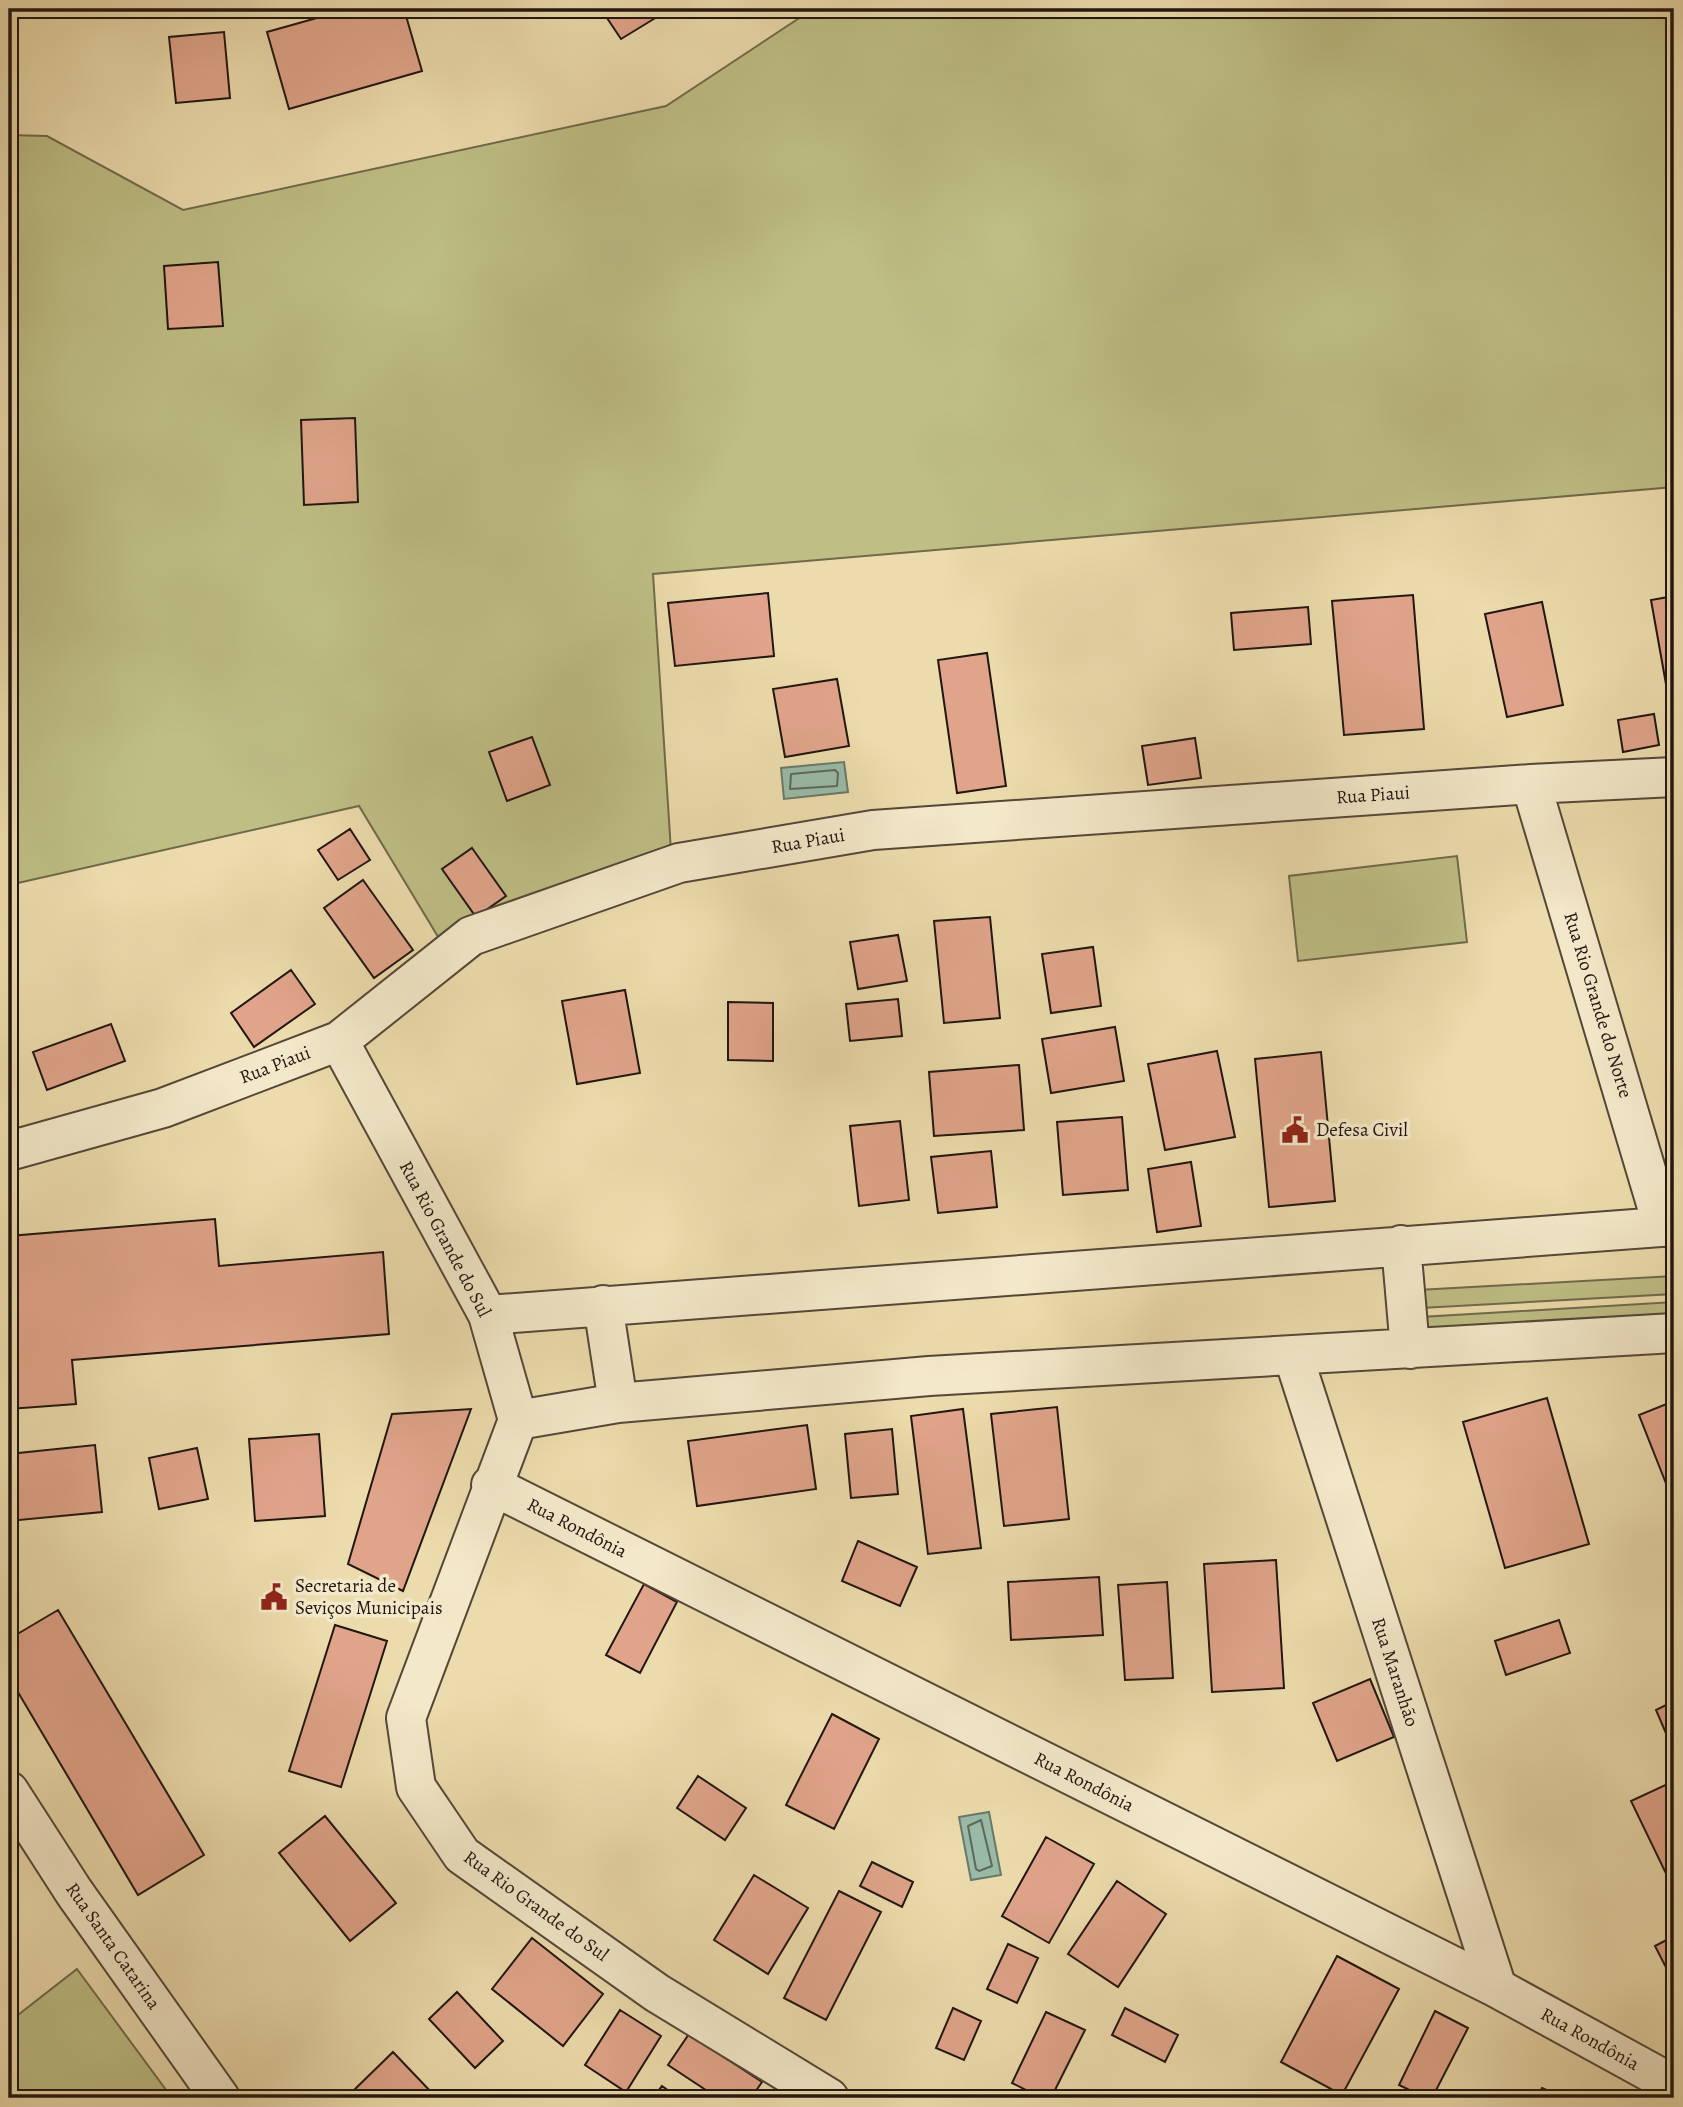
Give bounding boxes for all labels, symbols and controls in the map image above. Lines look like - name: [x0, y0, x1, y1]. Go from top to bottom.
- street label: Rua Piaui: [1335, 779, 1411, 811]
- street label: Rua Piaui: [769, 822, 847, 860]
- street label: Rua Rio Grande do Norte: [1557, 909, 1639, 1101]
- street label: Rua Piaui: [236, 1040, 314, 1090]
- public building icon: Defesa Civil: [1280, 1115, 1310, 1145]
- place label: Defesa Civil: [1316, 1117, 1408, 1143]
- street label: Rua Rio Grande do Sul: [393, 1156, 497, 1322]
- street label: Rua Rondônia: [522, 1492, 632, 1564]
- place label: Secretaria de Seviços Municipais: [295, 1573, 443, 1621]
- public building icon: Secretaria de Seviços Municipais: [259, 1582, 289, 1612]
- street label: Rua Maranhão: [1365, 1614, 1425, 1730]
- street label: Rua Rondônia: [1029, 1746, 1139, 1818]
- street label: Rua Rio Grande do Sul: [458, 1844, 614, 1968]
- street label: Rua Santa Catarina: [59, 1877, 167, 2015]
- street label: Rua Rondônia: [1536, 2001, 1644, 2077]

